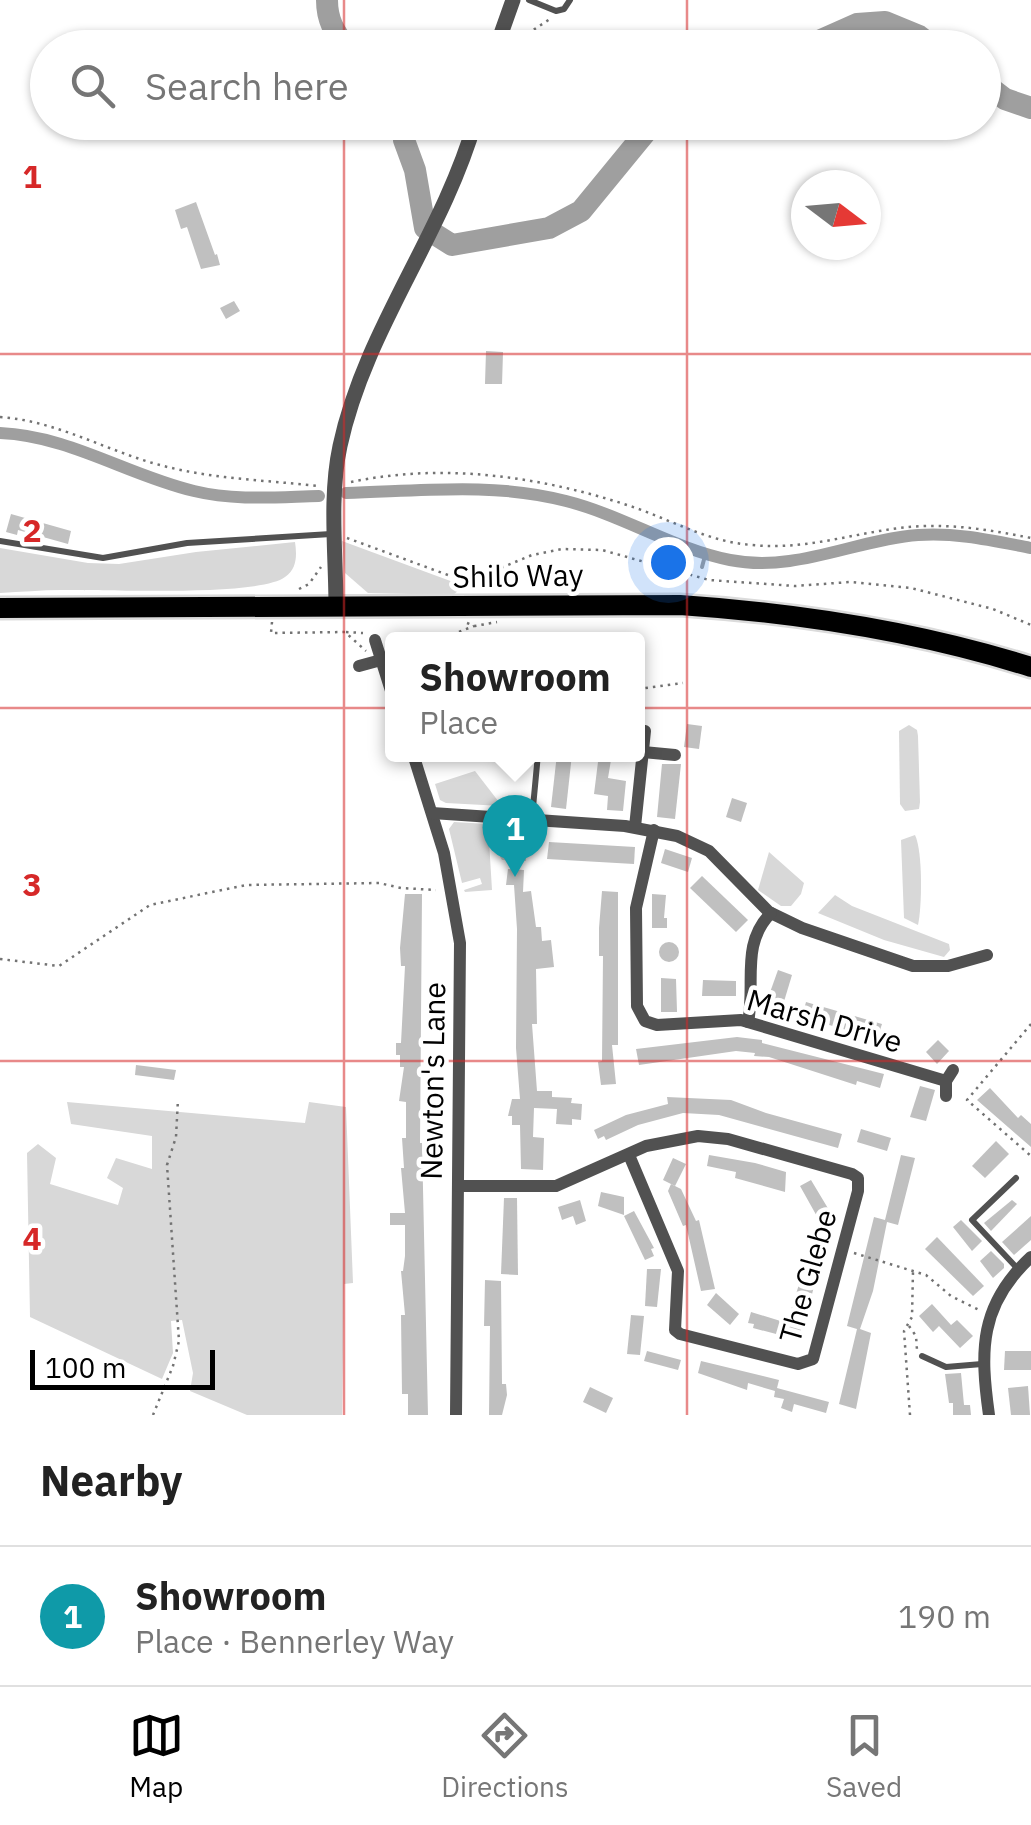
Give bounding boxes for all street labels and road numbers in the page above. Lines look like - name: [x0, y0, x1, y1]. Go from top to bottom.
- street label: Shilo Way: [452, 554, 584, 596]
- street label: Marsh Drive: [743, 979, 907, 1061]
- street label: Newton's Lane: [411, 982, 453, 1180]
- street label: The Glebe: [769, 1205, 845, 1347]

